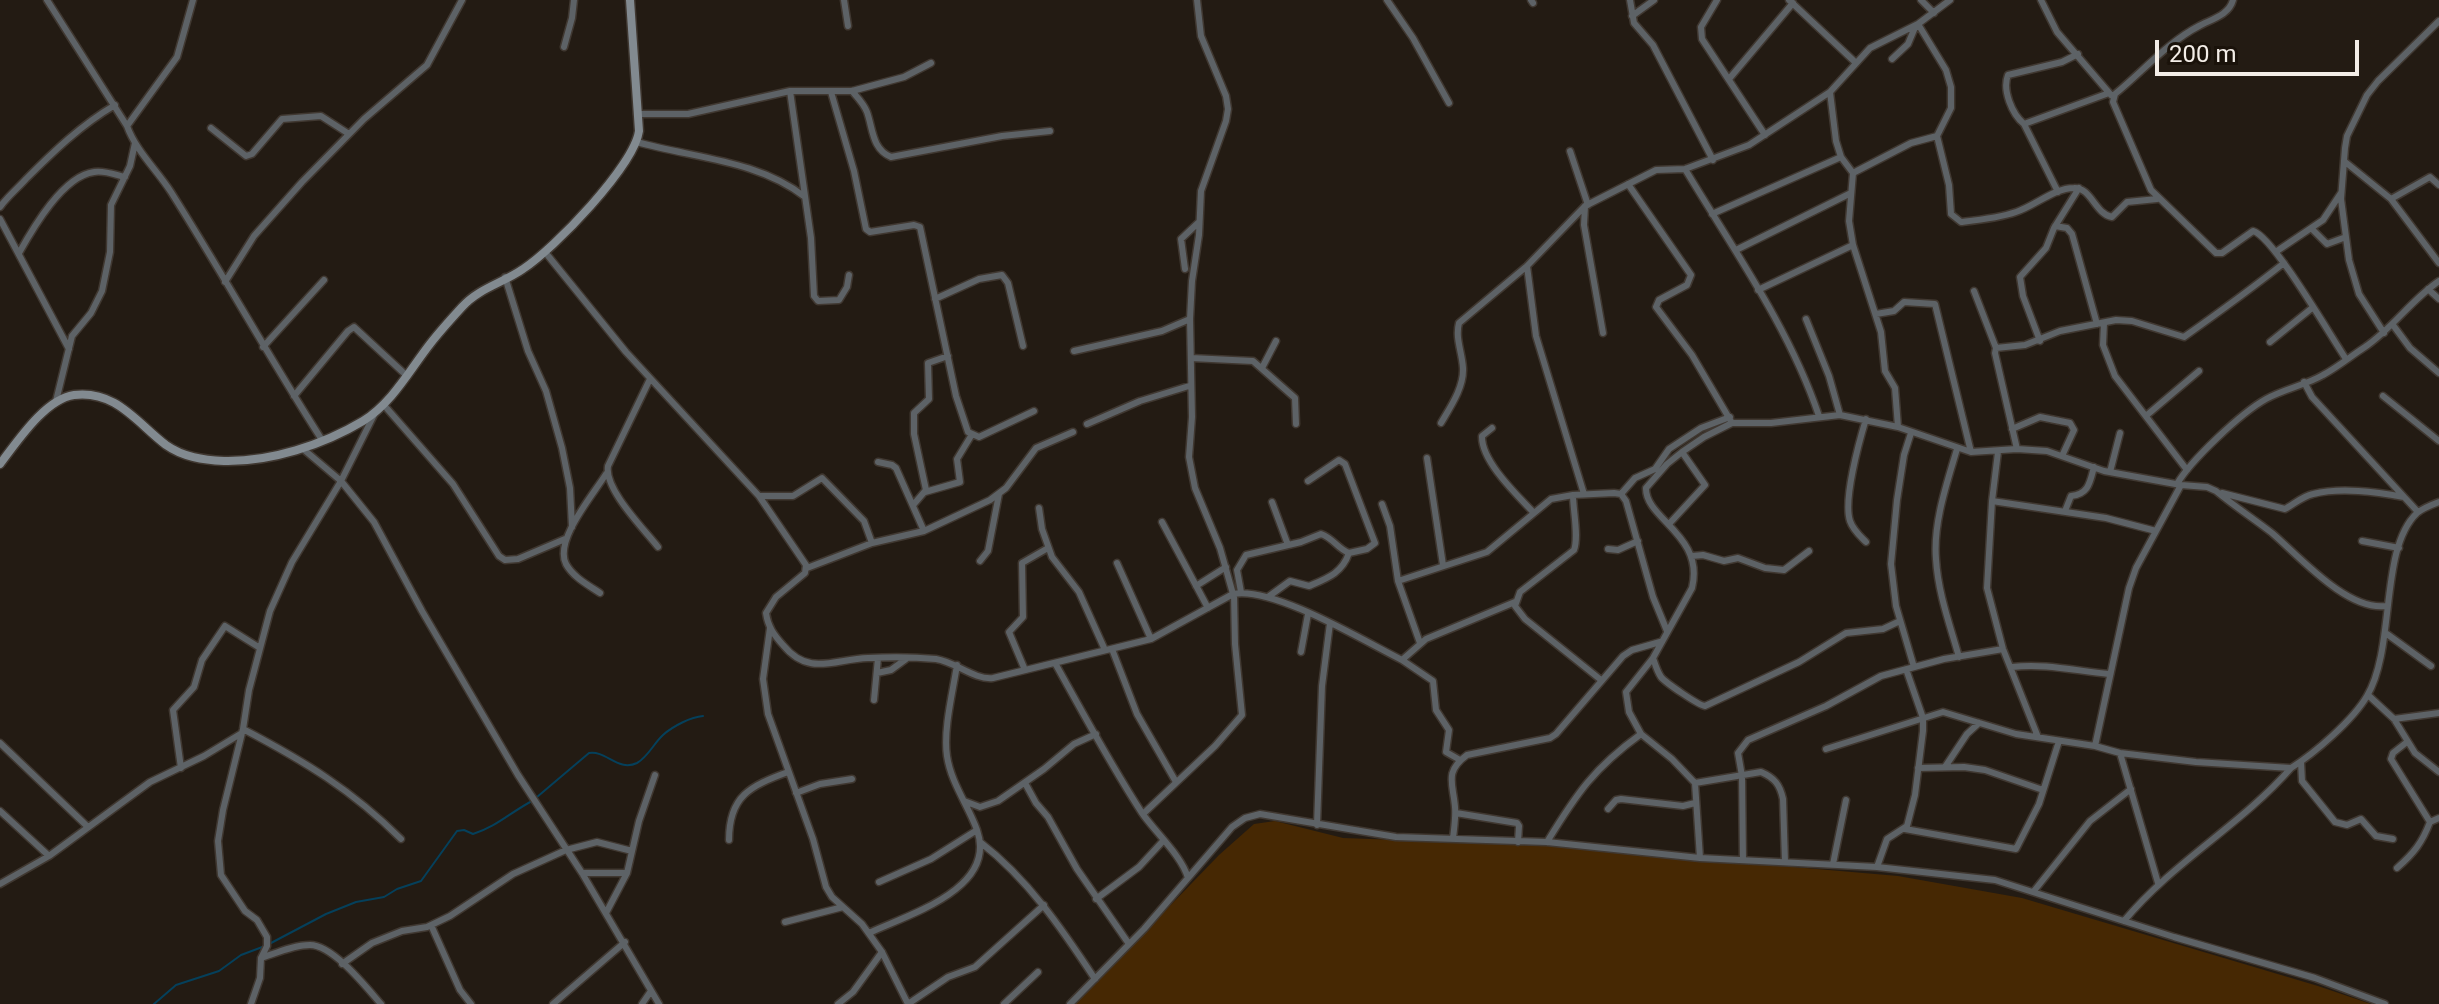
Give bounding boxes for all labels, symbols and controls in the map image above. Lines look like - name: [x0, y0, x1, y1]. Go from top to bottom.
- scale bar: [2159, 24, 2363, 74]
- text: 200 m: [2169, 40, 2236, 68]

